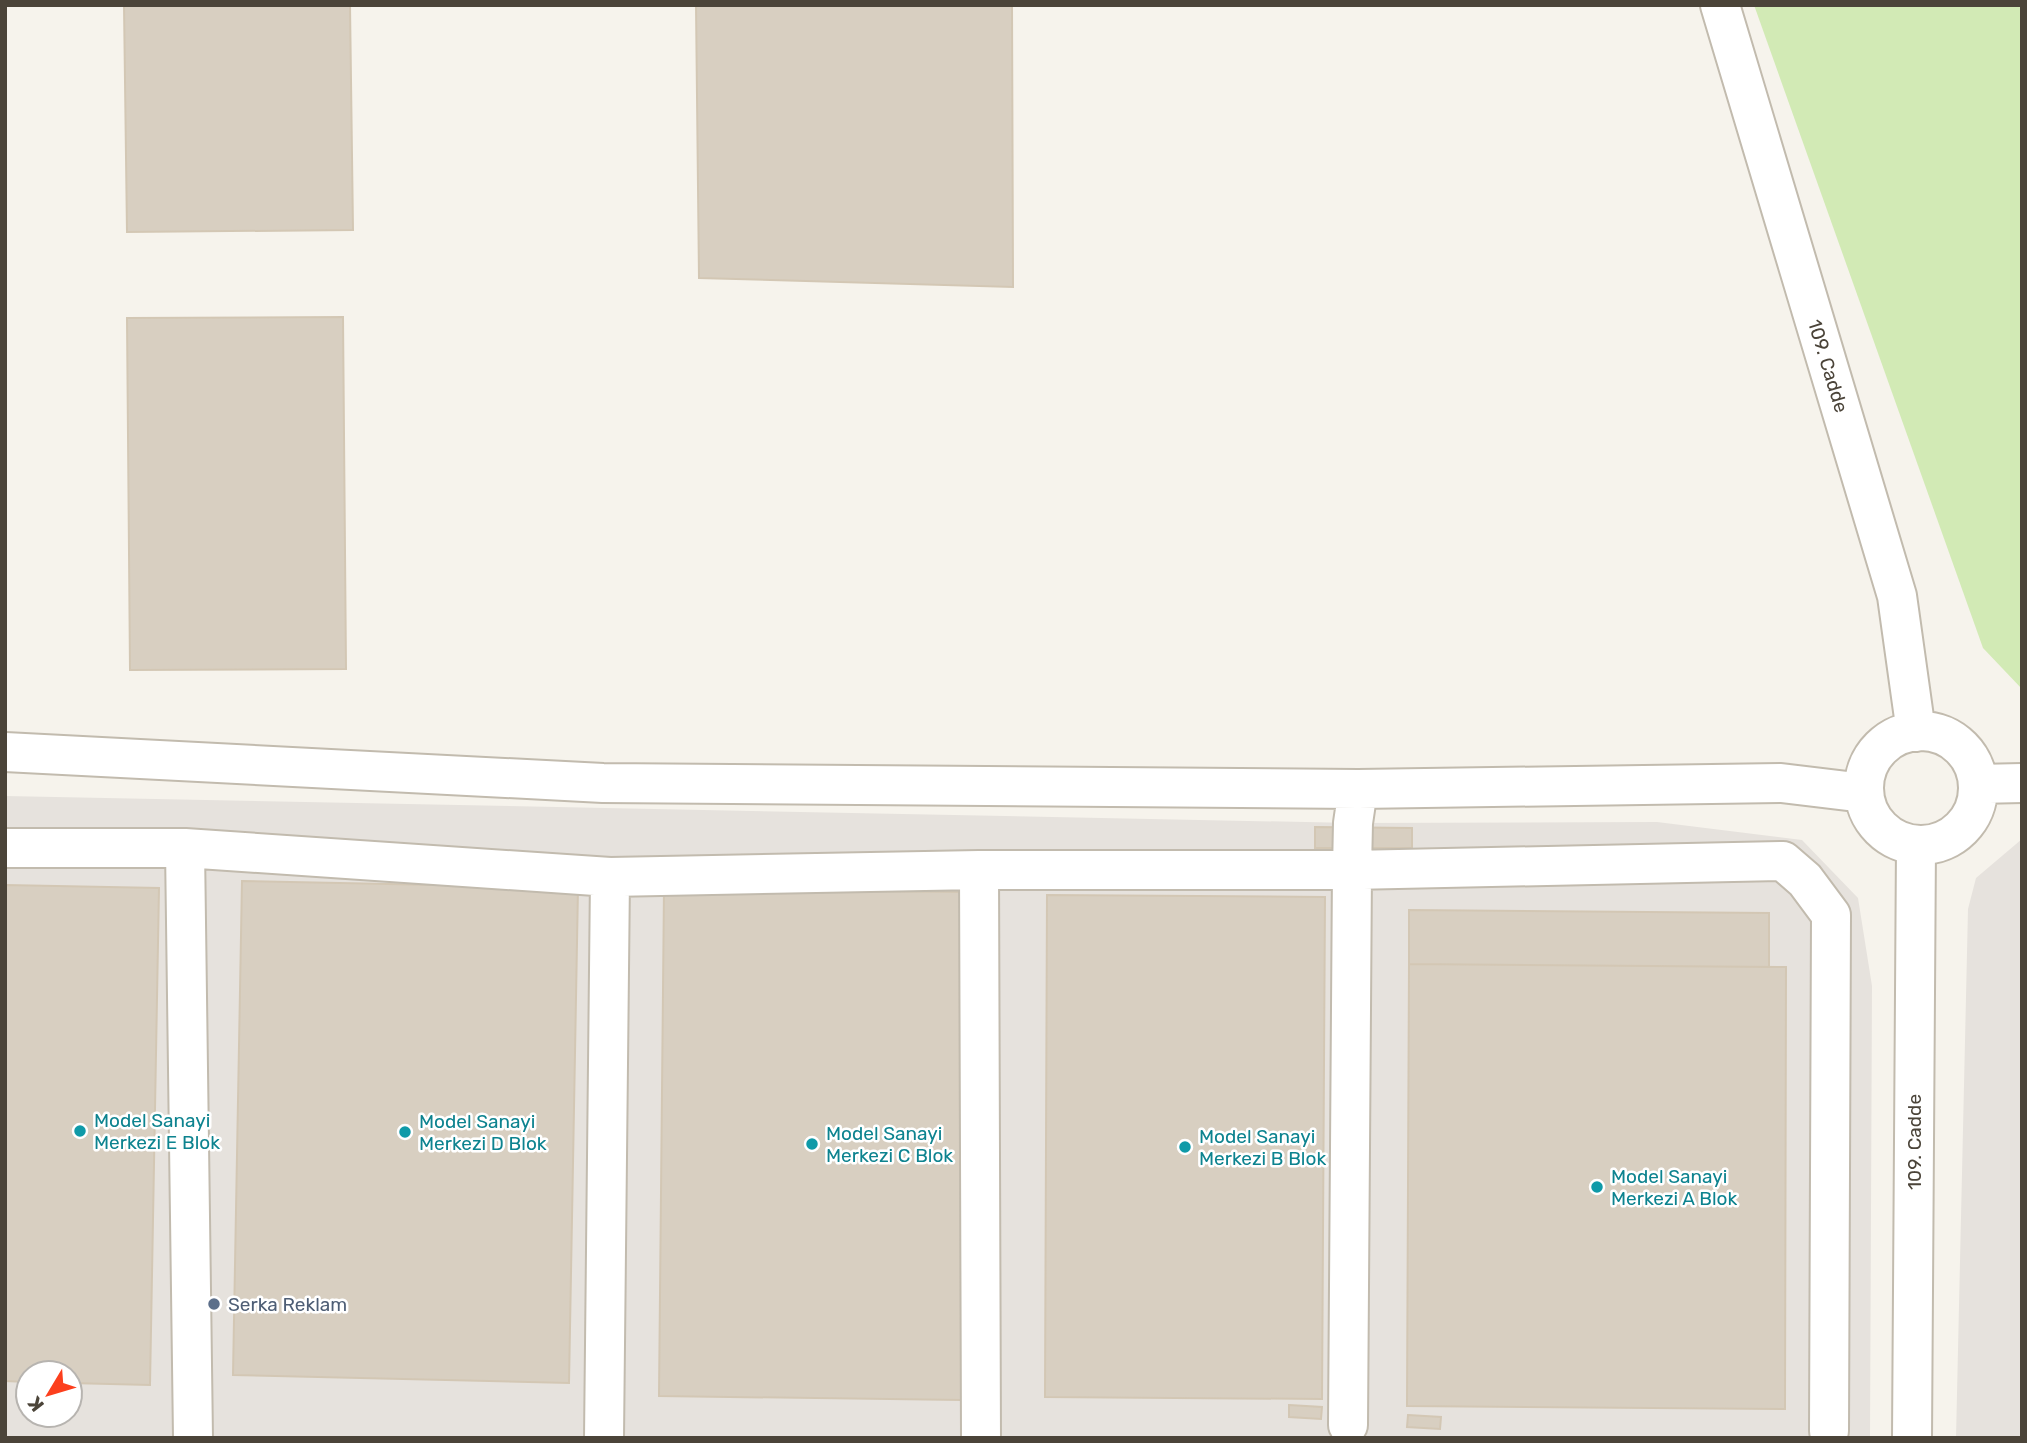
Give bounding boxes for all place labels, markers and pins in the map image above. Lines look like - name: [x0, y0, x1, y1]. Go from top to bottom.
- place label: Model Sanayi Merkezi E Blok: [94, 1109, 220, 1154]
- place label: Model Sanayi Merkezi D Blok: [419, 1110, 547, 1155]
- place label: Model Sanayi Merkezi C Blok: [826, 1122, 953, 1167]
- marker: Model Sanayi Merkezi E Blok: [72, 1123, 88, 1139]
- marker: Model Sanayi Merkezi D Blok: [397, 1124, 413, 1140]
- place label: Model Sanayi Merkezi B Blok: [1199, 1125, 1326, 1170]
- marker: Model Sanayi Merkezi C Blok: [804, 1136, 820, 1152]
- marker: Model Sanayi Merkezi B Blok: [1177, 1139, 1193, 1155]
- place label: Model Sanayi Merkezi A Blok: [1611, 1165, 1737, 1210]
- marker: Model Sanayi Merkezi A Blok: [1589, 1179, 1605, 1195]
- place label: Serka Reklam: [228, 1293, 347, 1316]
- marker: Serka Reklam: [206, 1296, 222, 1312]

